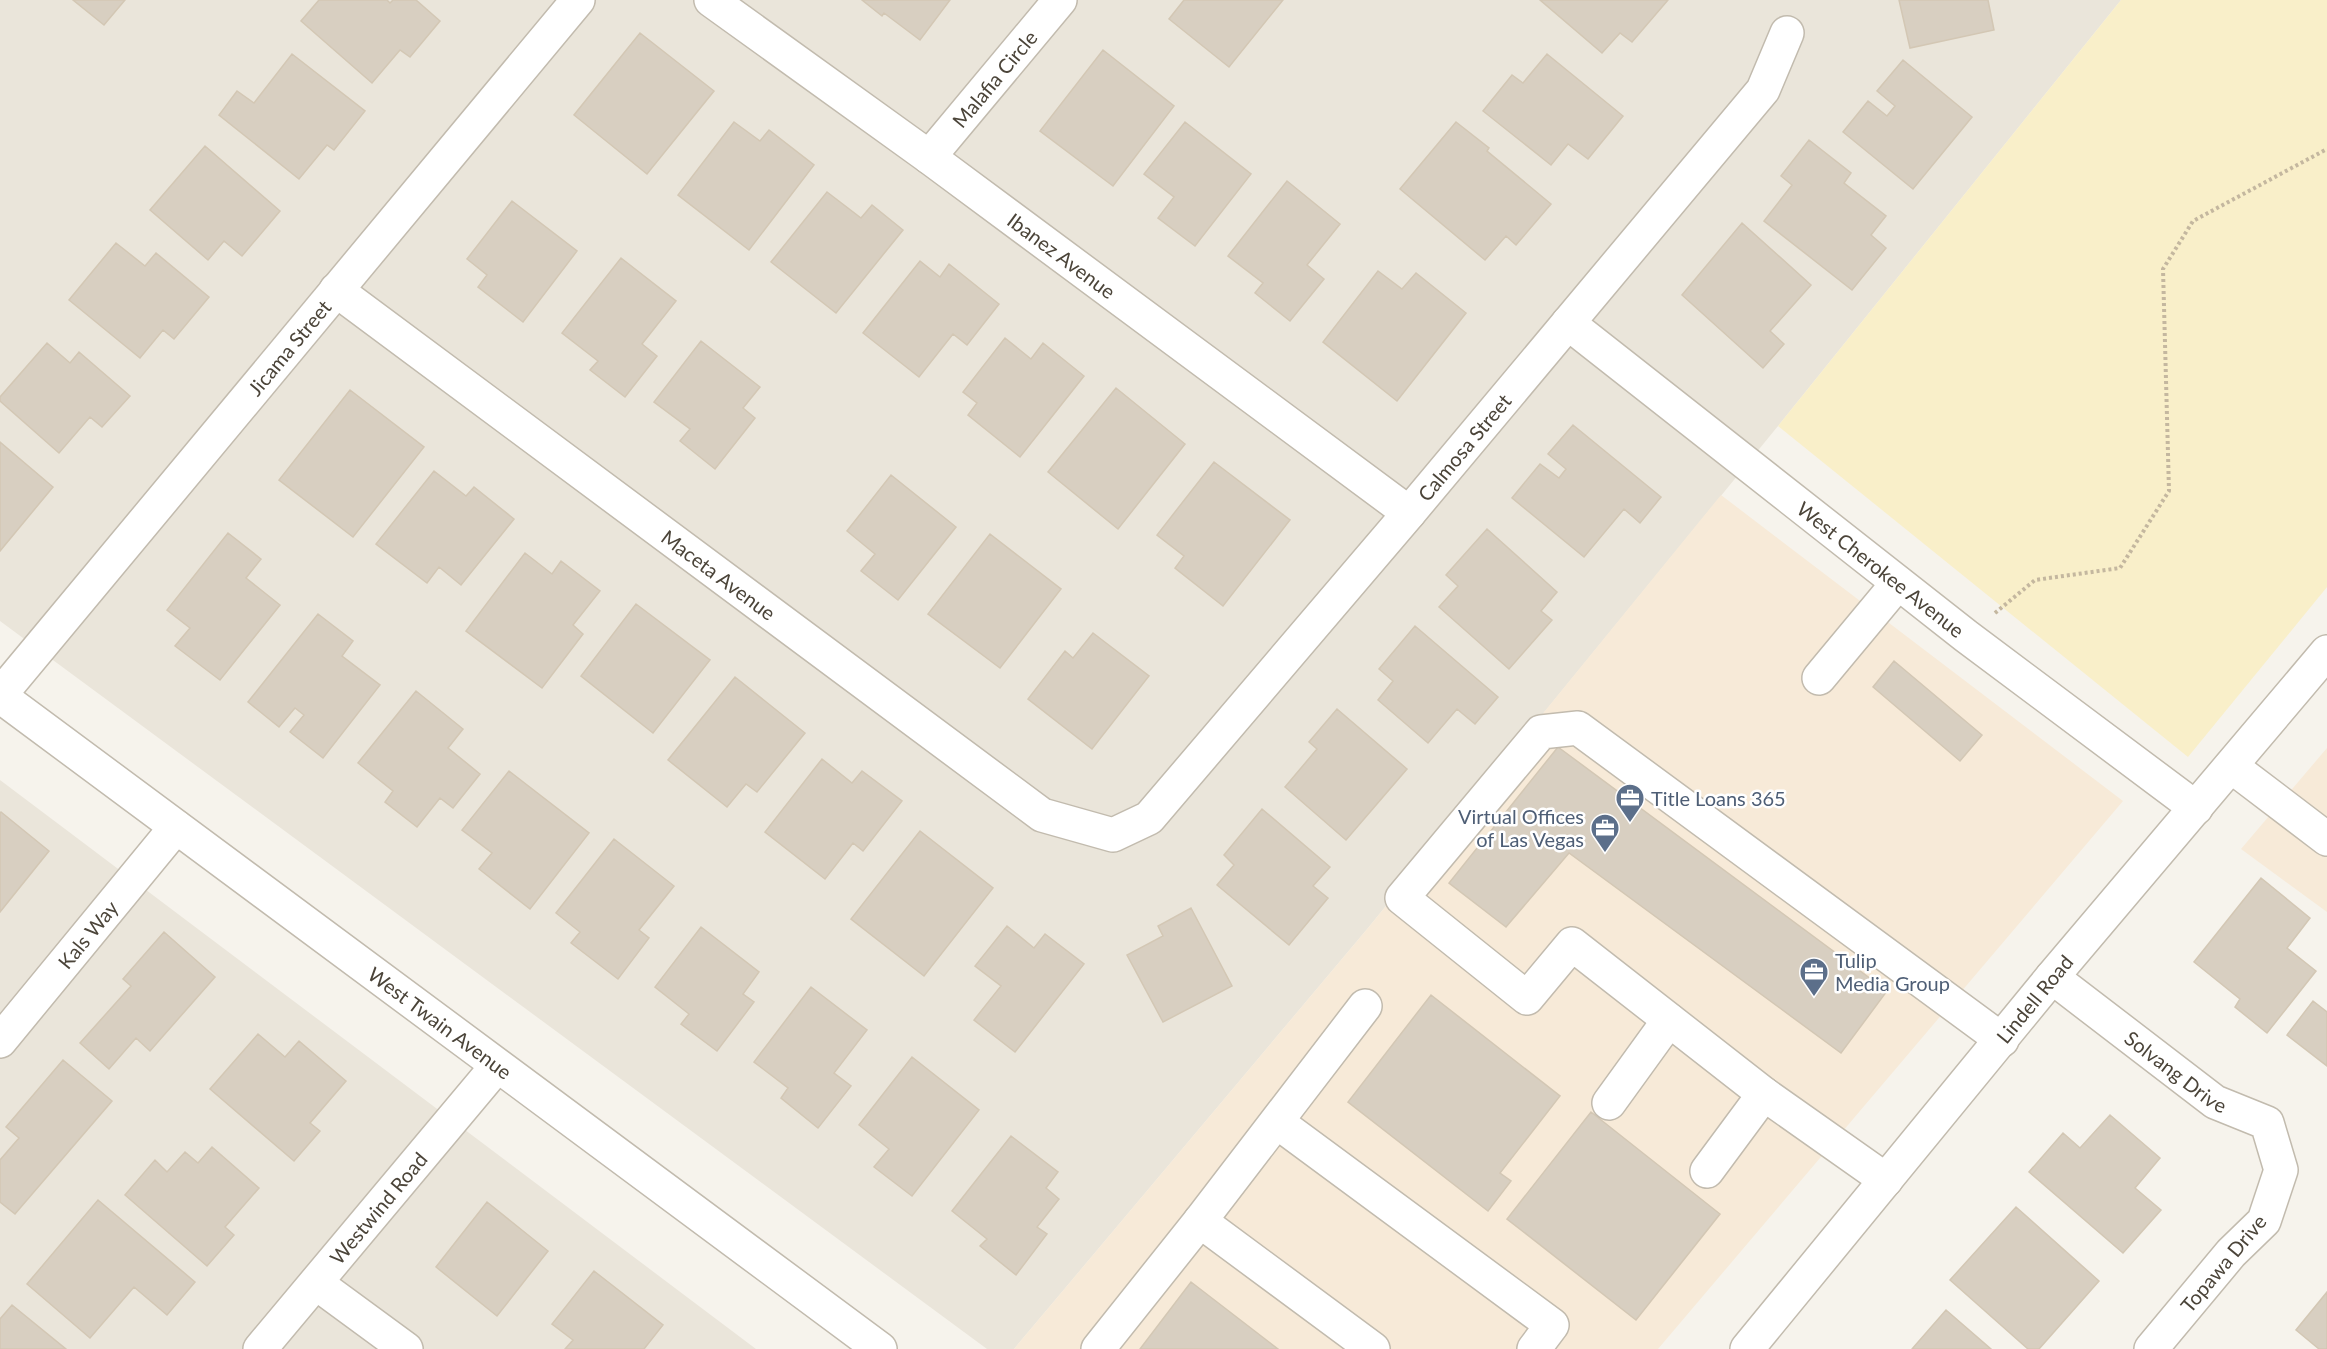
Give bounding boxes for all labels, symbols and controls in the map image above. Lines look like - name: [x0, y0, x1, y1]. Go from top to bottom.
- street label: Malafia Circle: [947, 25, 1042, 132]
- street label: Ibanez Avenue: [1003, 208, 1120, 303]
- street label: Jicama Street: [242, 295, 336, 400]
- street label: Calmosa Street: [1412, 389, 1516, 506]
- street label: West Cherokee Avenue: [1793, 496, 1969, 642]
- street label: Maceta Avenue: [657, 524, 780, 625]
- office icon: Title Loans 365: [1614, 782, 1646, 824]
- place label: Title Loans 365: [1651, 786, 1786, 810]
- place label: Virtual Offices of Las Vegas: [1458, 804, 1584, 851]
- office icon: Virtual Offices of Las Vegas: [1589, 812, 1621, 854]
- street label: Kals Way: [53, 895, 123, 973]
- place label: Tulip Media Group: [1835, 948, 1950, 995]
- street label: Lindell Road: [1991, 950, 2078, 1048]
- office icon: Tulip Media Group: [1798, 956, 1830, 998]
- street label: West Twain Avenue: [364, 961, 517, 1084]
- street label: Solvang Drive: [2120, 1025, 2230, 1117]
- street label: Westwind Road: [325, 1147, 432, 1269]
- street label: Topawa Drive: [2175, 1209, 2271, 1317]

